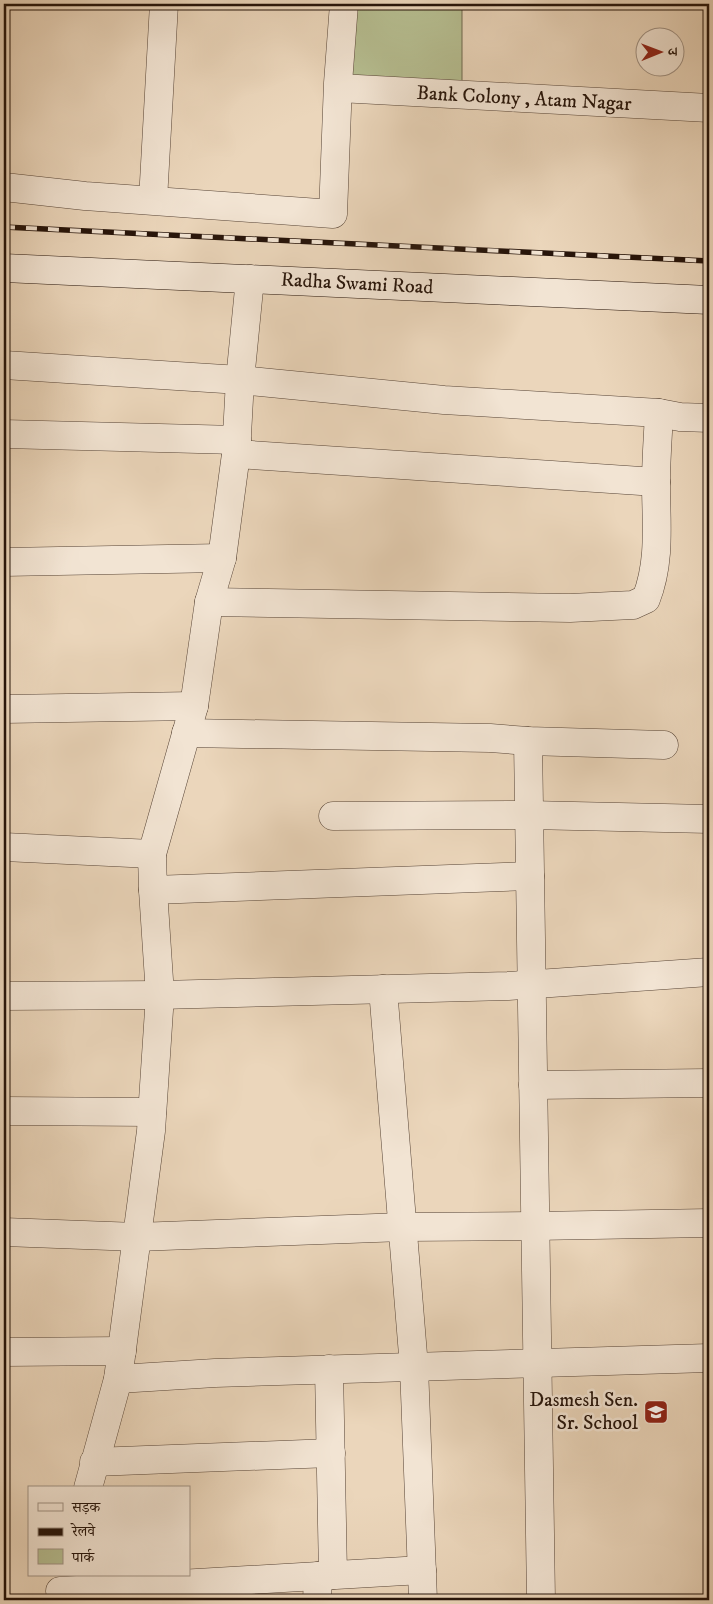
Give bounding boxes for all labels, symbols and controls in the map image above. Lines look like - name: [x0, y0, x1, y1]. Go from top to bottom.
- north arrow: [636, 28, 686, 78]
- text: उ: [663, 47, 681, 56]
- street label: Bank Colony , Atam Nagar: [416, 81, 633, 117]
- street label: Radha Swami Road: [280, 268, 434, 300]
- place label: Dasmesh Sen. Sr. School: [529, 1388, 638, 1436]
- school or university icon: Dasmesh Sen. Sr. School: [643, 1399, 669, 1425]
- legend: [28, 1486, 190, 1576]
- text: सड़क: [71, 1498, 101, 1517]
- text: रेलवे: [70, 1522, 96, 1541]
- text: पार्क: [71, 1548, 95, 1567]

